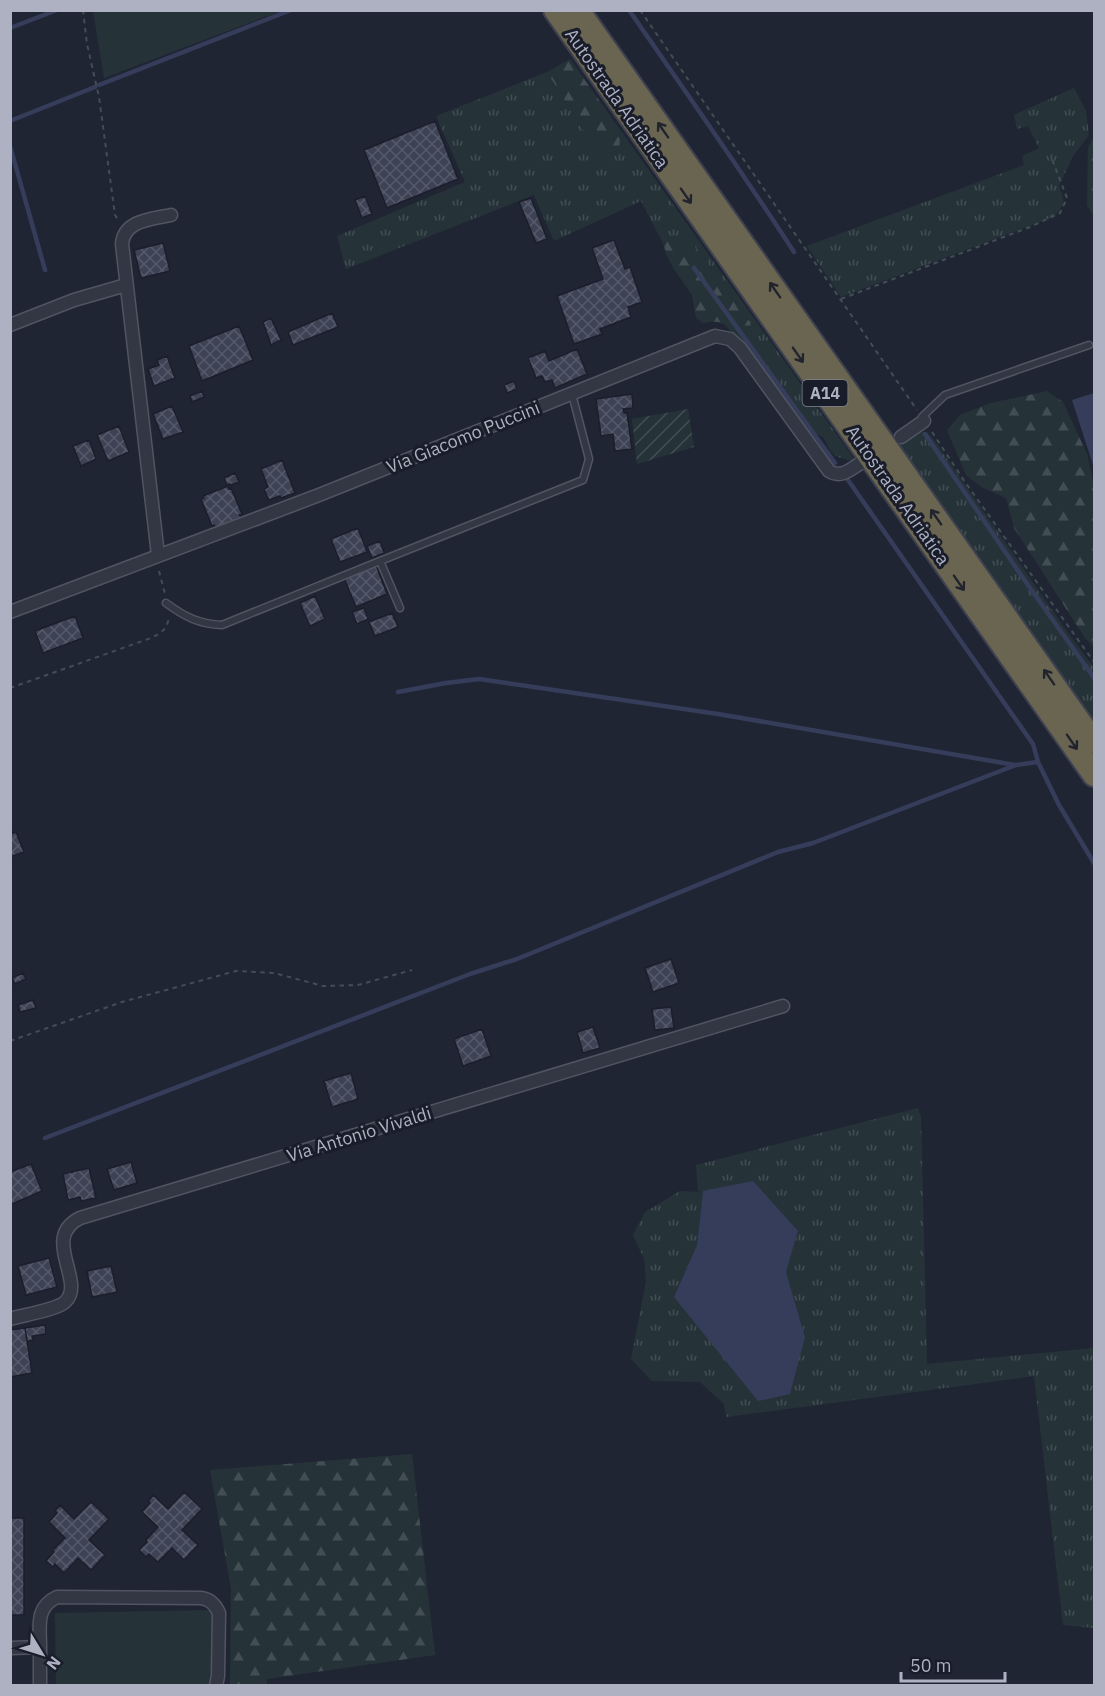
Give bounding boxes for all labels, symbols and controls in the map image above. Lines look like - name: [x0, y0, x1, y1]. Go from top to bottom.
- street label: Autostrada Adriatica: [560, 24, 674, 173]
- one-way arrow: [657, 123, 669, 139]
- one-way arrow: [680, 187, 692, 203]
- one-way arrow: [769, 282, 782, 298]
- one-way arrow: [792, 346, 804, 362]
- road number: A14: [802, 380, 848, 406]
- street label: Via Giacomo Puccini: [383, 396, 543, 478]
- street label: Autostrada Adriatica: [841, 421, 955, 570]
- one-way arrow: [930, 510, 942, 526]
- one-way arrow: [953, 574, 965, 590]
- one-way arrow: [1043, 669, 1055, 685]
- one-way arrow: [1066, 734, 1078, 750]
- street label: Via Antonio Vivaldi: [284, 1101, 434, 1167]
- north arrow: [12, 1624, 72, 1684]
- scale bar: [901, 1645, 1004, 1683]
- text: N: [42, 1653, 65, 1674]
- text: 50 m: [910, 1654, 952, 1677]

